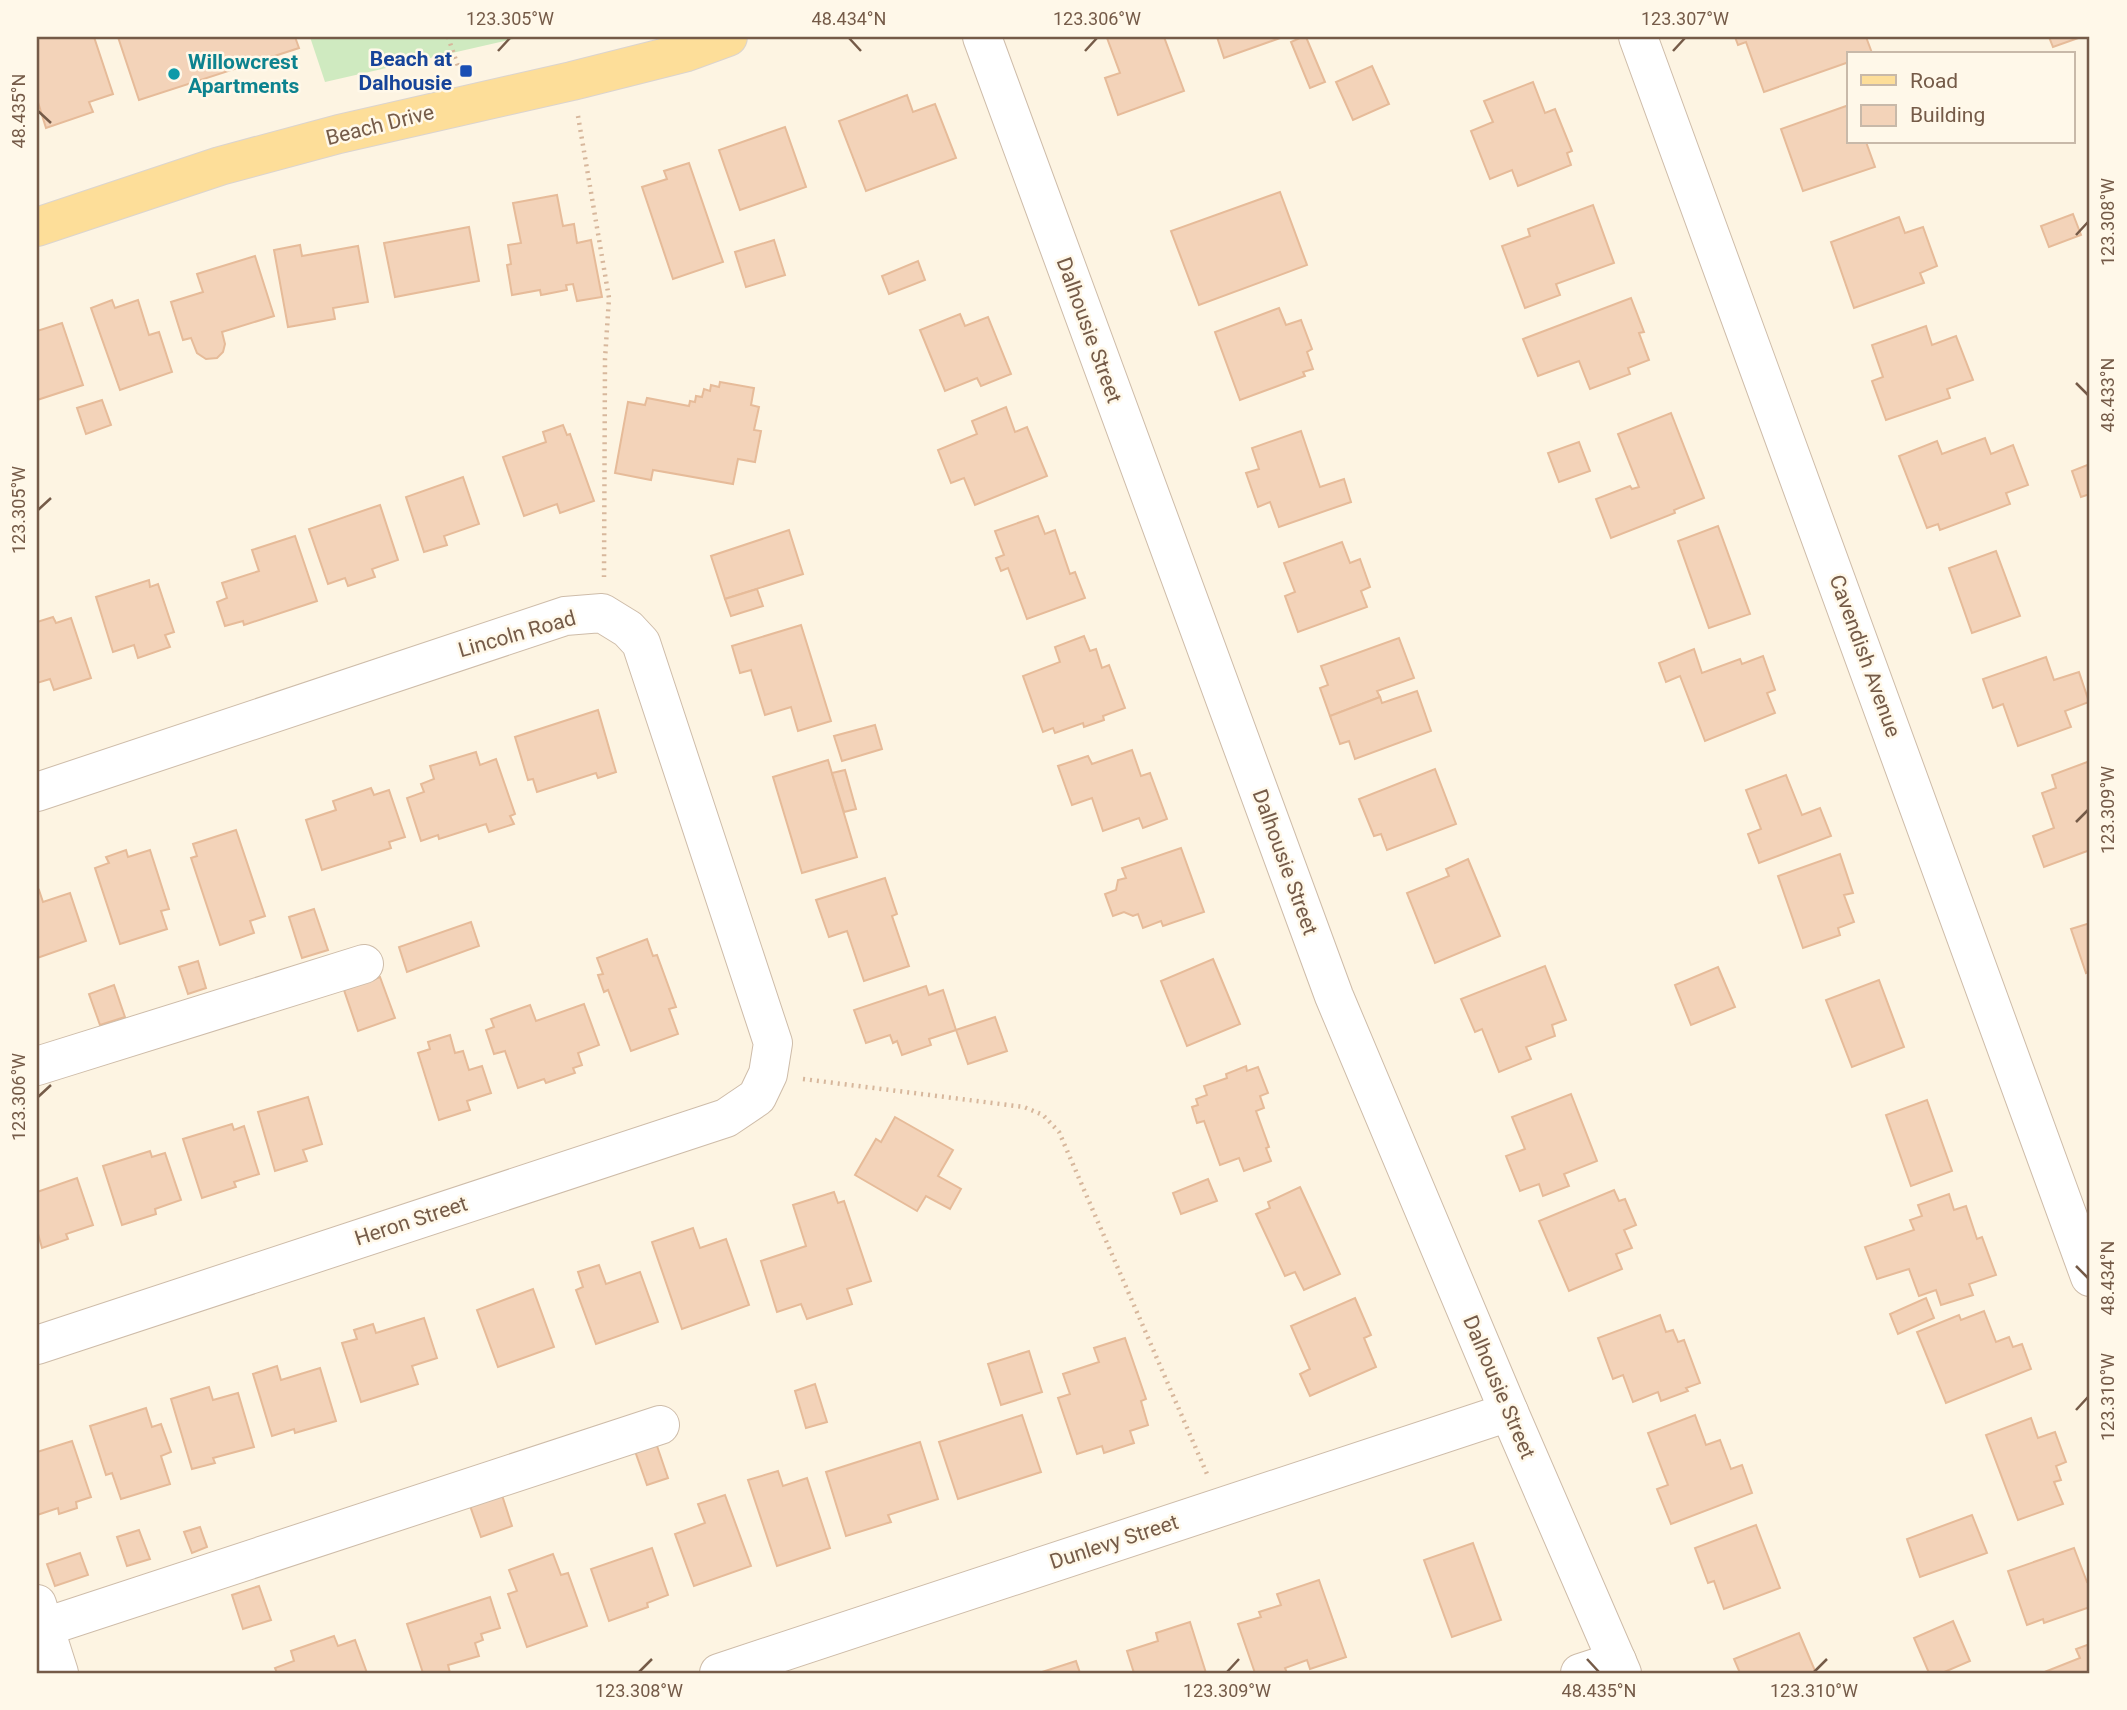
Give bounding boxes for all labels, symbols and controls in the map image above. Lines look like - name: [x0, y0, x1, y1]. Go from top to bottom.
- text: 123.305°W: [466, 8, 554, 29]
- text: 48.434°N: [812, 8, 886, 29]
- text: 123.306°W: [1053, 8, 1141, 29]
- text: 123.307°W: [1641, 8, 1729, 29]
- place label: Beach at Dalhousie: [358, 47, 452, 95]
- place label: Willowcrest Apartments: [188, 50, 300, 98]
- legend: [1847, 52, 2074, 144]
- marker: Beach at Dalhousie: [458, 63, 474, 79]
- marker: Willowcrest Apartments: [166, 66, 182, 82]
- text: Road: [1910, 69, 1958, 93]
- text: 48.435°N: [8, 74, 29, 148]
- street label: Beach Drive: [323, 100, 437, 150]
- text: Building: [1910, 103, 1985, 127]
- text: 123.308°W: [2097, 178, 2118, 266]
- street label: Dalhousie Street: [1052, 254, 1127, 406]
- text: 48.433°N: [2097, 358, 2118, 432]
- text: 123.305°W: [8, 466, 29, 554]
- street label: Cavendish Avenue: [1824, 572, 1906, 740]
- street label: Lincoln Road: [455, 606, 579, 662]
- text: 123.309°W: [2097, 766, 2118, 854]
- street label: Dalhousie Street: [1248, 786, 1323, 938]
- text: 123.306°W: [8, 1053, 29, 1141]
- street label: Heron Street: [352, 1191, 471, 1251]
- text: 48.434°N: [2097, 1241, 2118, 1315]
- street label: Dalhousie Street: [1458, 1312, 1540, 1462]
- text: 123.310°W: [2097, 1353, 2118, 1441]
- street label: Dunlevy Street: [1047, 1510, 1181, 1574]
- text: 123.308°W: [595, 1680, 683, 1701]
- text: 123.309°W: [1183, 1680, 1271, 1701]
- text: 48.435°N: [1562, 1680, 1636, 1701]
- text: 123.310°W: [1770, 1680, 1858, 1701]

